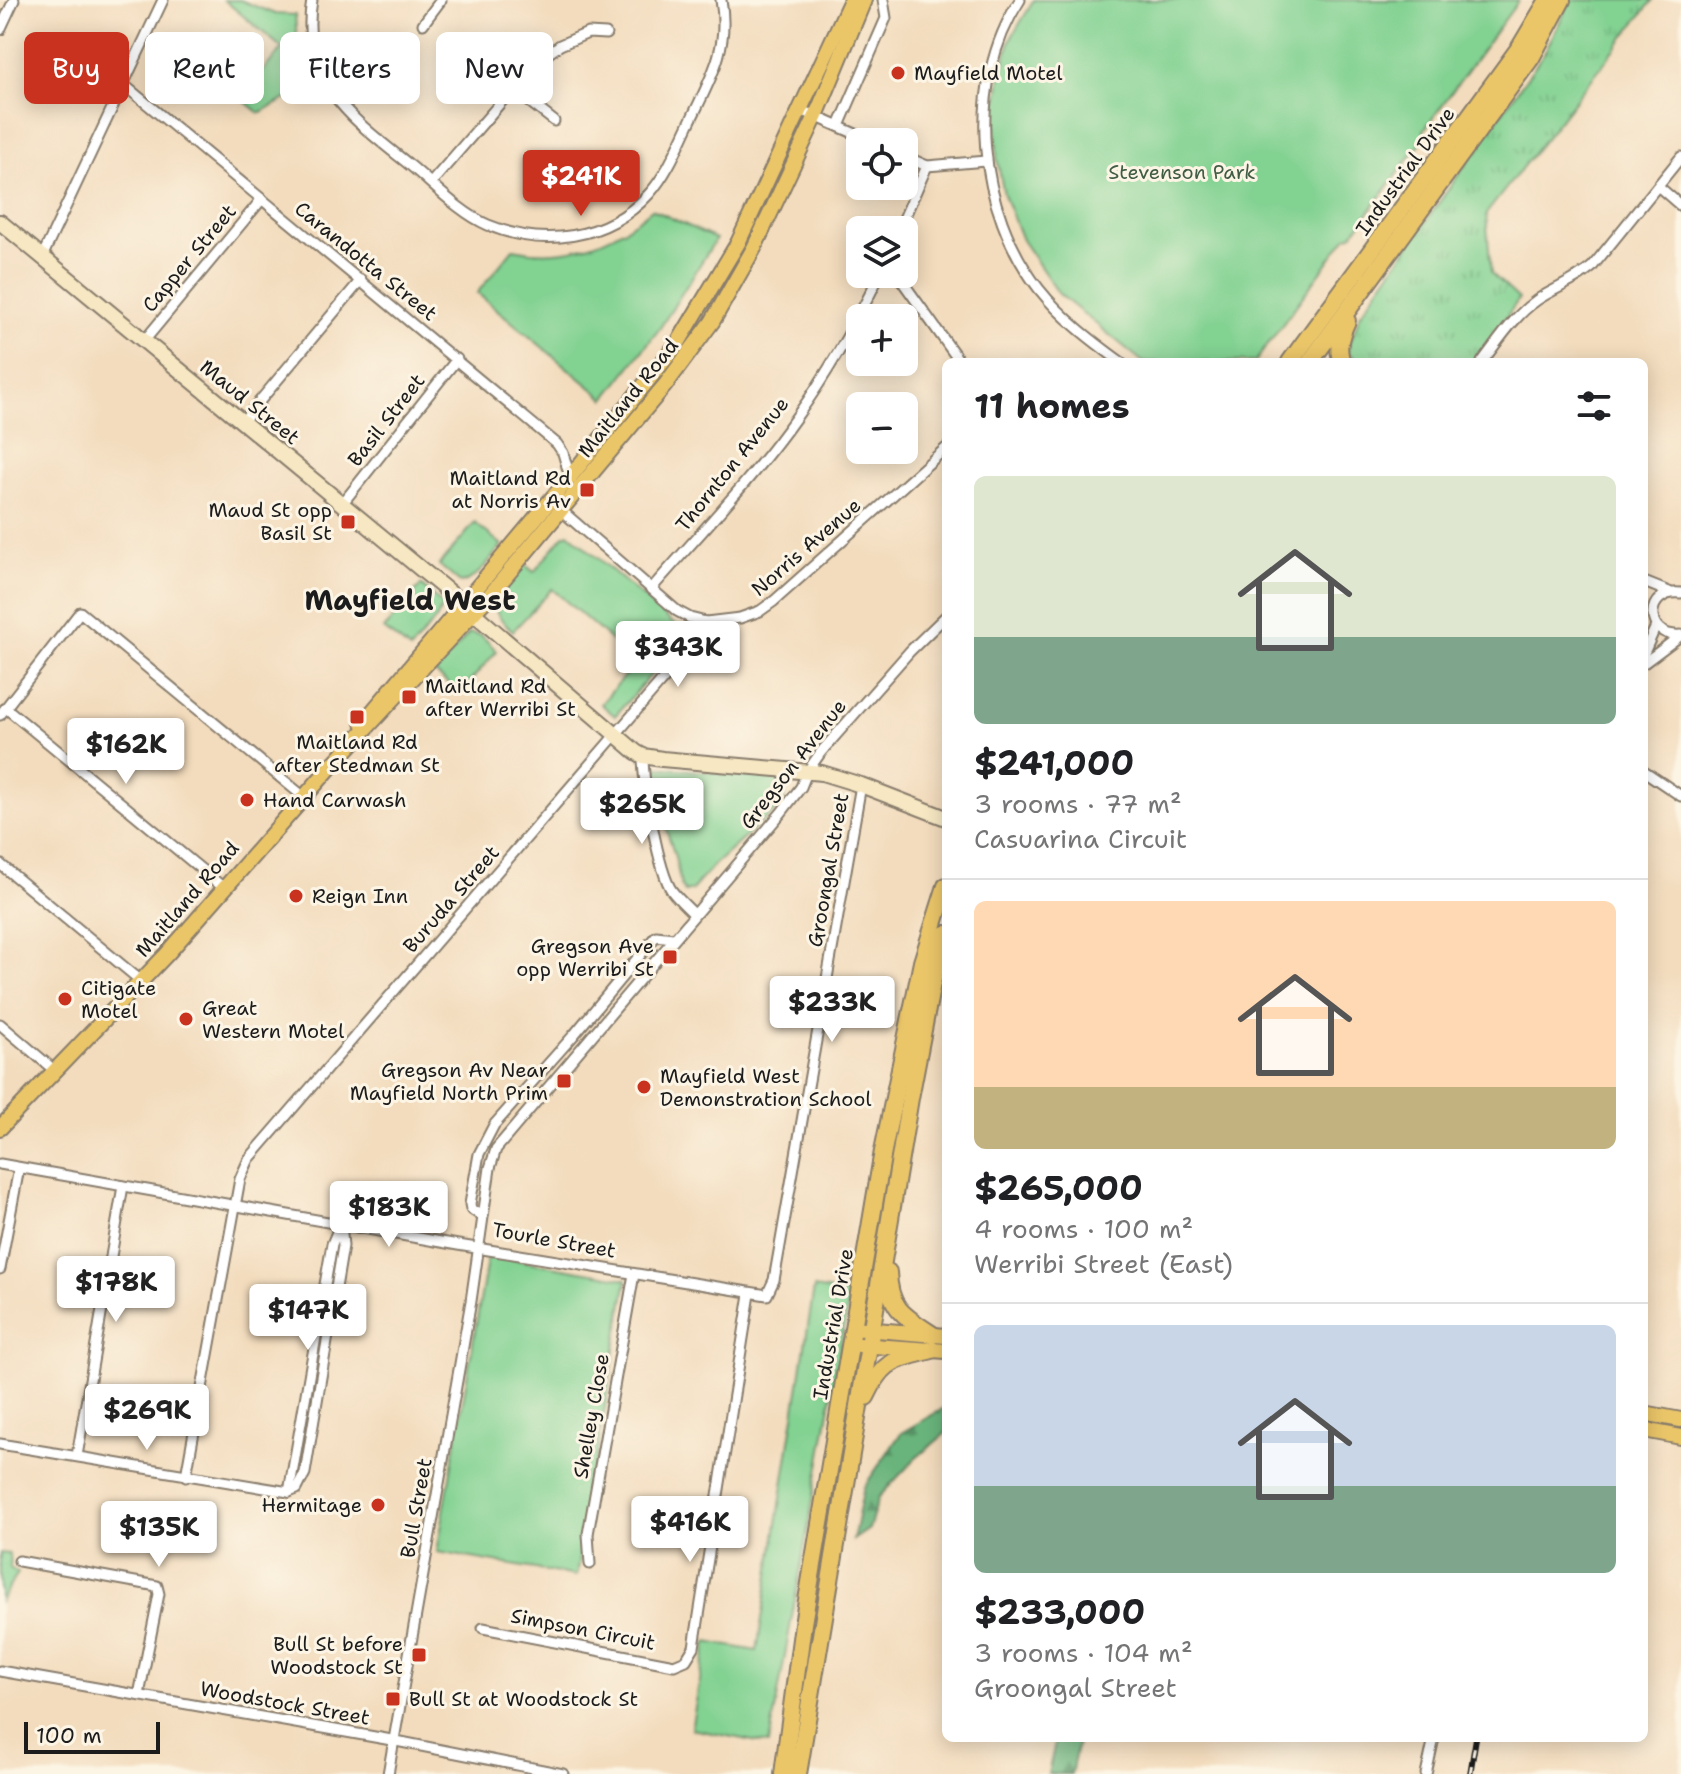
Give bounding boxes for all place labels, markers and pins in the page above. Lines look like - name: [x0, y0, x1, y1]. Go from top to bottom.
- place label: Mayfield Motel: [914, 60, 1063, 86]
- marker: Mayfield Motel: [889, 64, 907, 82]
- pin: $241K: [525, 150, 637, 218]
- place label: Maitland Rd at Norris Av: [449, 465, 571, 514]
- marker: Maitland Rd at Norris Av: [578, 481, 596, 499]
- place label: Maud St opp Basil St: [208, 497, 332, 546]
- marker: Maud St opp Basil St: [339, 513, 357, 531]
- pin: $343K: [622, 621, 734, 689]
- place label: Maitland Rd after Werribi St: [425, 673, 576, 722]
- marker: Maitland Rd after Werribi St: [400, 688, 418, 706]
- marker: Maitland Rd after Stedman St: [348, 708, 366, 726]
- pin: $162K: [70, 718, 182, 786]
- place label: Maitland Rd after Stedman St: [274, 729, 440, 778]
- pin: $265K: [586, 778, 698, 846]
- place label: Hand Carwash: [263, 787, 407, 813]
- marker: Hand Carwash: [238, 791, 256, 809]
- place label: Reign Inn: [312, 883, 408, 909]
- marker: Reign Inn: [287, 887, 305, 905]
- place label: Gregson Ave opp Werribi St: [516, 933, 654, 982]
- marker: Gregson Ave opp Werribi St: [661, 948, 679, 966]
- place label: Citigate Motel: [81, 975, 156, 1024]
- pin: $233K: [776, 976, 888, 1044]
- marker: Citigate Motel: [56, 990, 74, 1008]
- place label: Great Western Motel: [202, 995, 344, 1044]
- marker: Great Western Motel: [177, 1010, 195, 1028]
- place label: Gregson Av Near Mayfield North Prim: [350, 1057, 548, 1106]
- place label: Mayfield West Demonstration School: [660, 1063, 871, 1112]
- marker: Gregson Av Near Mayfield North Prim: [555, 1072, 573, 1090]
- marker: Mayfield West Demonstration School: [635, 1078, 653, 1096]
- pin: $183K: [333, 1181, 445, 1249]
- pin: $178K: [60, 1256, 172, 1324]
- pin: $147K: [252, 1284, 364, 1352]
- pin: $269K: [91, 1384, 203, 1452]
- place label: Hermitage: [261, 1492, 362, 1518]
- marker: Hermitage: [369, 1496, 387, 1514]
- pin: $416K: [634, 1496, 746, 1564]
- pin: $135K: [103, 1501, 215, 1569]
- place label: Bull St before Woodstock St: [270, 1631, 403, 1680]
- marker: Bull St before Woodstock St: [410, 1646, 428, 1664]
- place label: Bull St at Woodstock St: [409, 1686, 638, 1712]
- marker: Bull St at Woodstock St: [384, 1690, 402, 1708]

